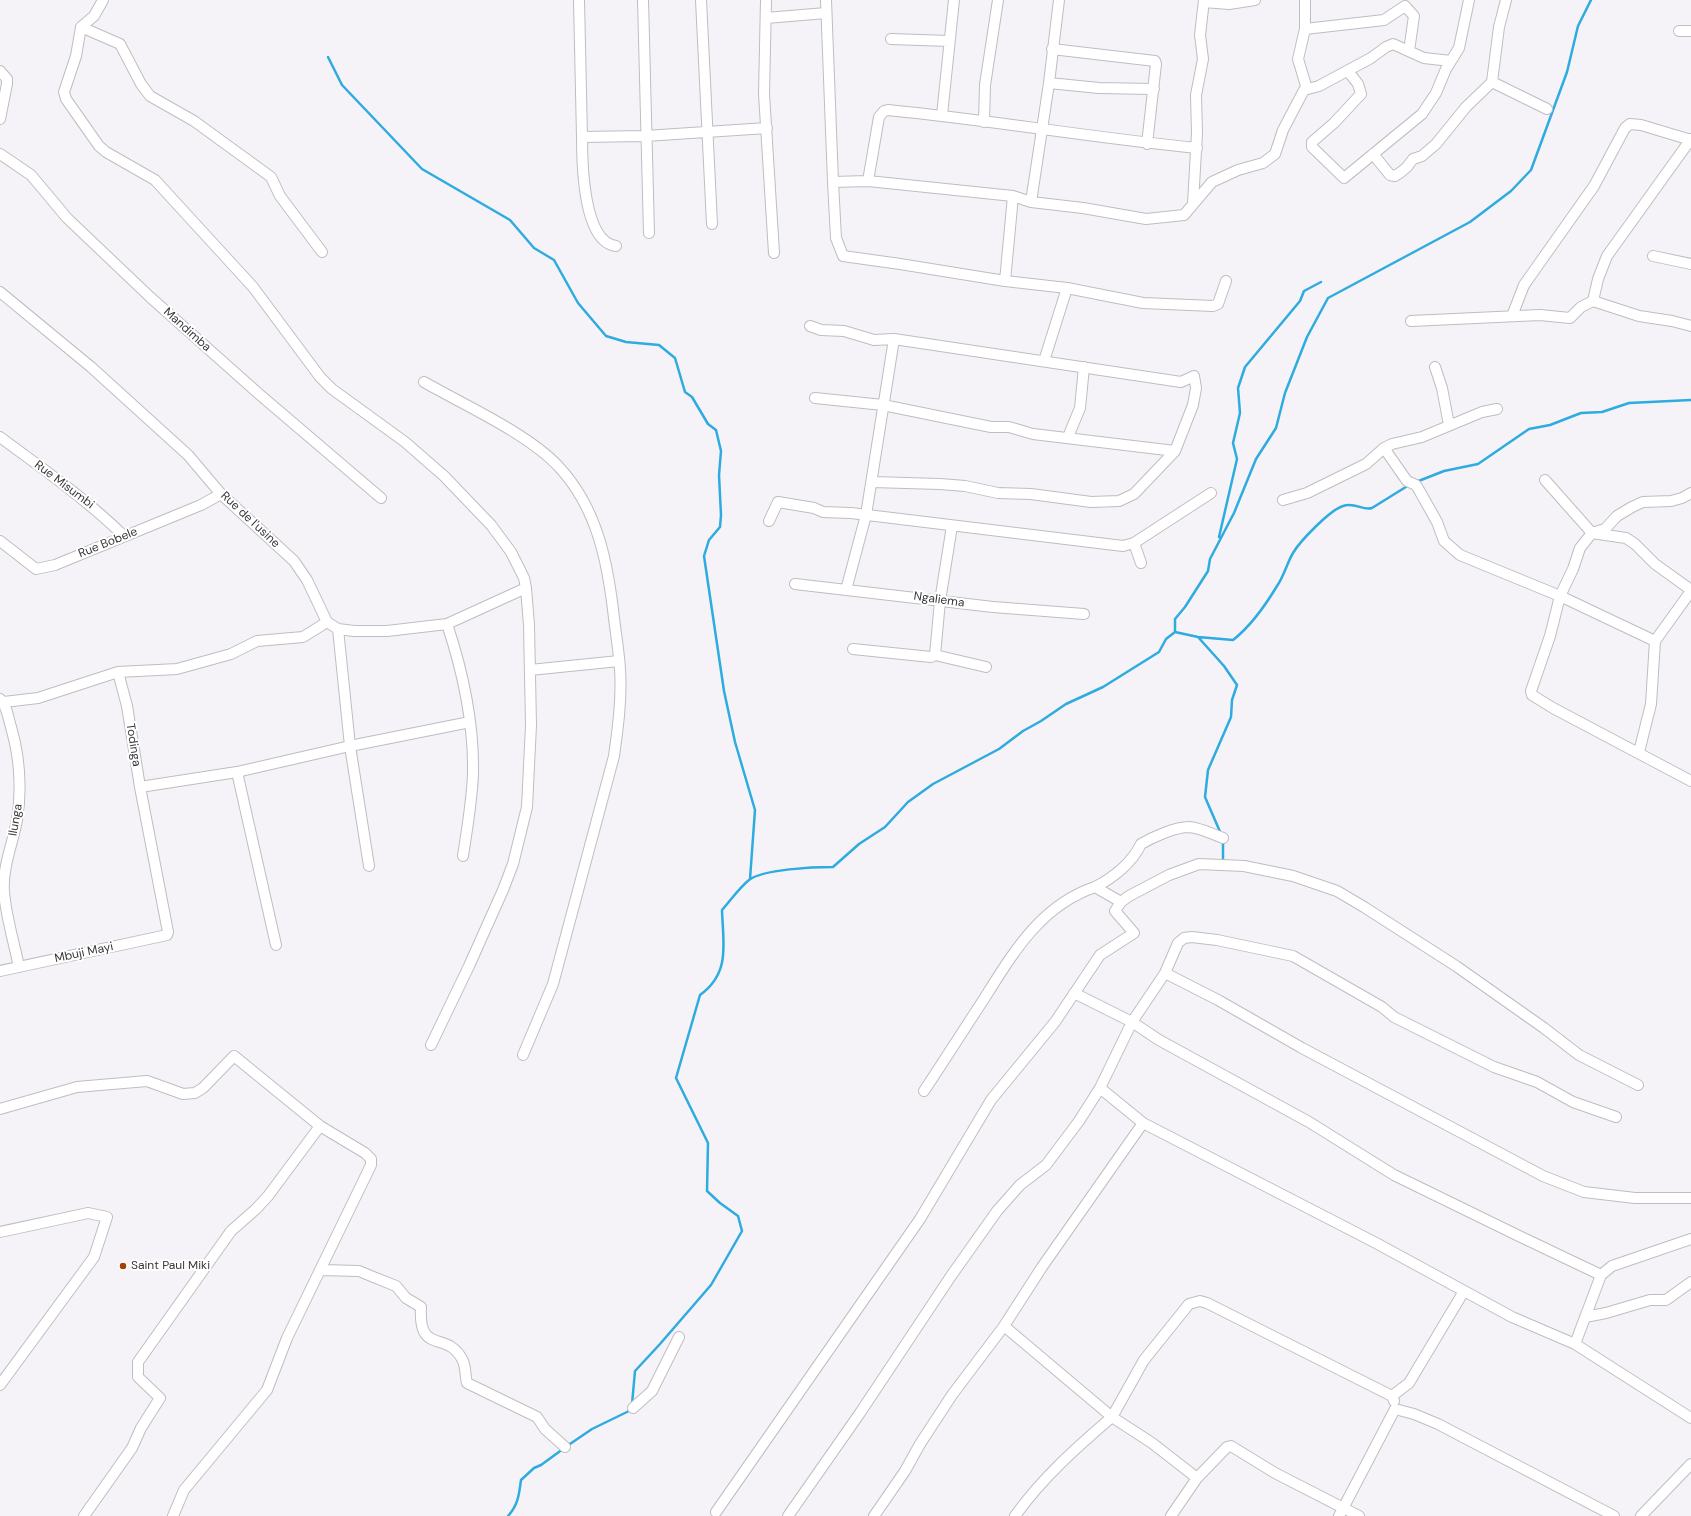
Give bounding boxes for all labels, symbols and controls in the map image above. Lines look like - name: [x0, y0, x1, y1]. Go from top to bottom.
- street label: Mandimba: [160, 305, 214, 355]
- street label: Rue Misumbi: [31, 458, 97, 512]
- street label: Rue de l'usine: [217, 489, 283, 551]
- street label: Rue Bobele: [76, 525, 140, 561]
- street label: Ngaliema: [913, 589, 965, 611]
- street label: Todinga: [123, 722, 143, 768]
- street label: Ilunga: [6, 803, 26, 837]
- street label: Mbuji Mayi: [53, 940, 115, 966]
- place label: Saint Paul Miki: [131, 1259, 210, 1273]
- marker: Saint Paul Miki: [118, 1261, 128, 1271]

